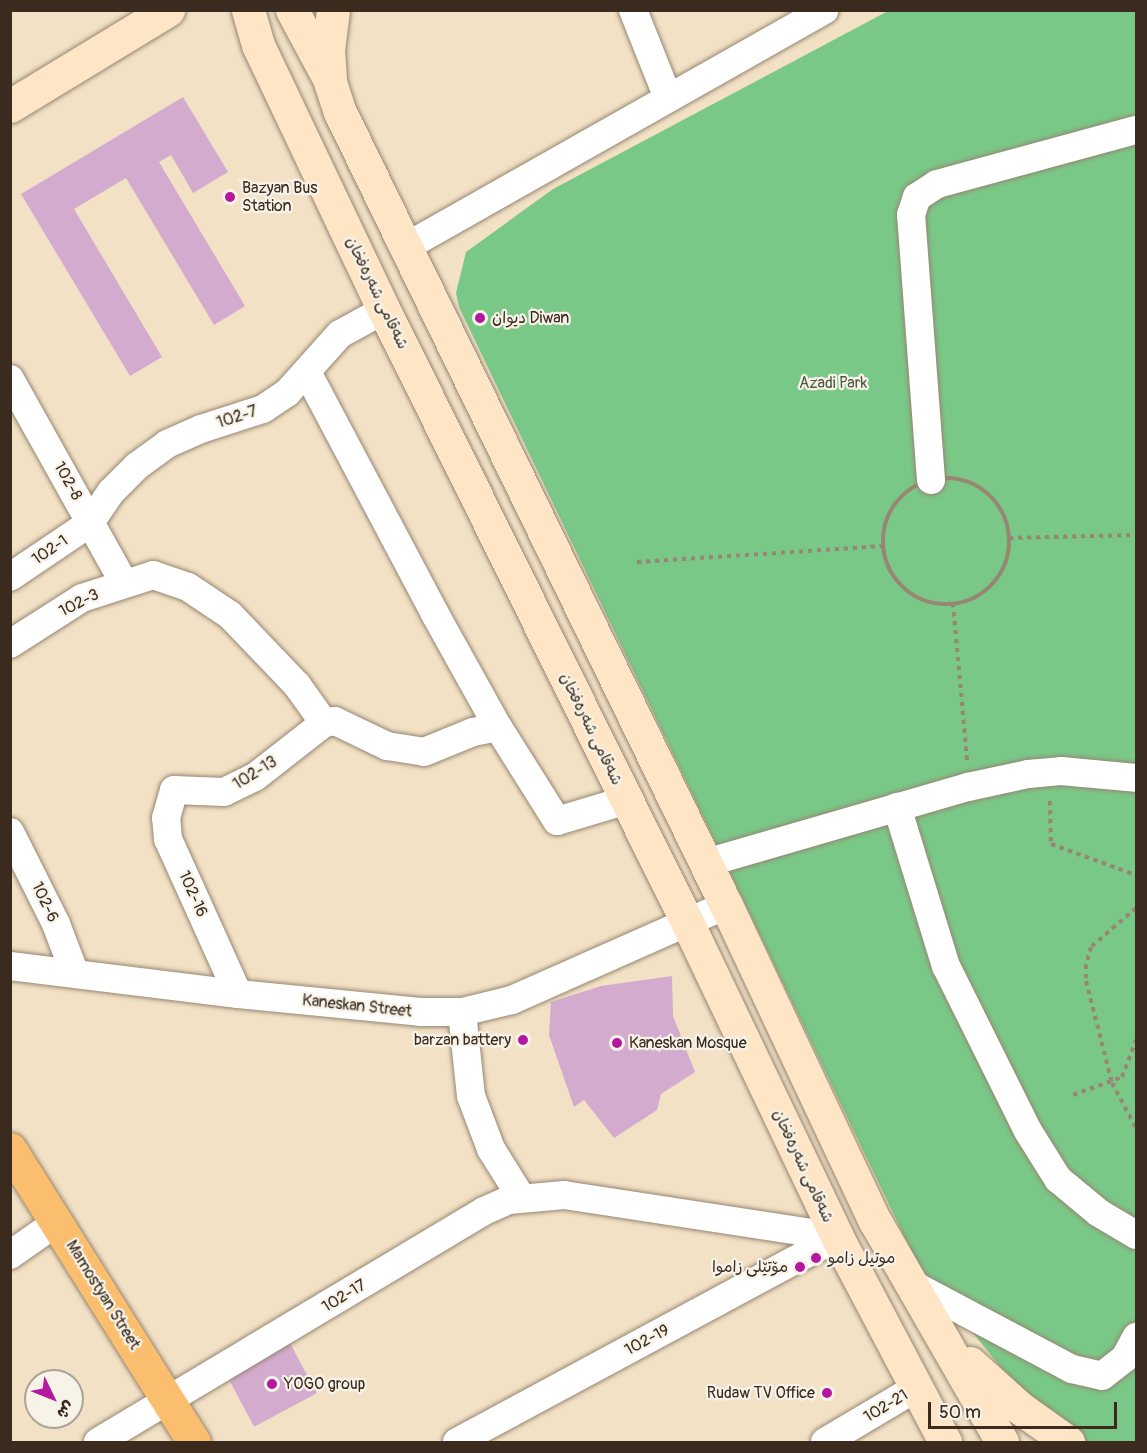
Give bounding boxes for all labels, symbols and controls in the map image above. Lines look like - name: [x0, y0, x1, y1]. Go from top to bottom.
- place label: Bazyan Bus Station: [242, 178, 317, 216]
- marker: Bazyan Bus Station: [223, 190, 237, 204]
- street label: شەقامی شەرەفخان: [342, 234, 412, 352]
- place label: دیوان Diwan: [492, 308, 569, 328]
- marker: دیوان Diwan: [473, 311, 487, 325]
- park label: Azadi Park: [799, 373, 867, 393]
- street label: 102-7: [214, 401, 260, 433]
- street label: 102-8: [50, 458, 86, 504]
- street label: 102-1: [28, 531, 72, 569]
- street label: 102-3: [56, 585, 102, 621]
- street label: شەقامی شەرەفخان: [556, 670, 626, 788]
- street label: 102-13: [230, 752, 280, 794]
- street label: 102-16: [174, 868, 212, 920]
- street label: 102-6: [27, 879, 63, 925]
- street label: Kaneskan Street: [301, 991, 413, 1021]
- place label: barzan battery: [414, 1030, 511, 1050]
- marker: barzan battery: [516, 1033, 530, 1047]
- place label: Kaneskan Mosque: [629, 1033, 747, 1053]
- marker: Kaneskan Mosque: [610, 1036, 624, 1050]
- street label: شەقامی شەرەفخان: [768, 1106, 838, 1226]
- street label: Mamostyan Street: [62, 1237, 144, 1353]
- place label: موتيل زامو: [828, 1248, 895, 1268]
- marker: موتيل زامو: [809, 1251, 823, 1265]
- place label: مۆتێلی زاموا: [712, 1257, 788, 1277]
- marker: مۆتێلی زاموا: [793, 1260, 807, 1274]
- street label: 102-17: [319, 1275, 369, 1317]
- street label: 102-19: [622, 1320, 672, 1360]
- north arrow: [24, 1369, 84, 1429]
- place label: YOGO group: [284, 1374, 365, 1394]
- marker: YOGO group: [265, 1377, 279, 1391]
- place label: Rudaw TV Office: [707, 1383, 815, 1403]
- street label: 102-21: [860, 1385, 912, 1427]
- marker: Rudaw TV Office: [820, 1386, 834, 1400]
- scale bar: [931, 1390, 1120, 1428]
- text: ش: [52, 1397, 79, 1423]
- text: 50 m: [939, 1401, 981, 1424]

